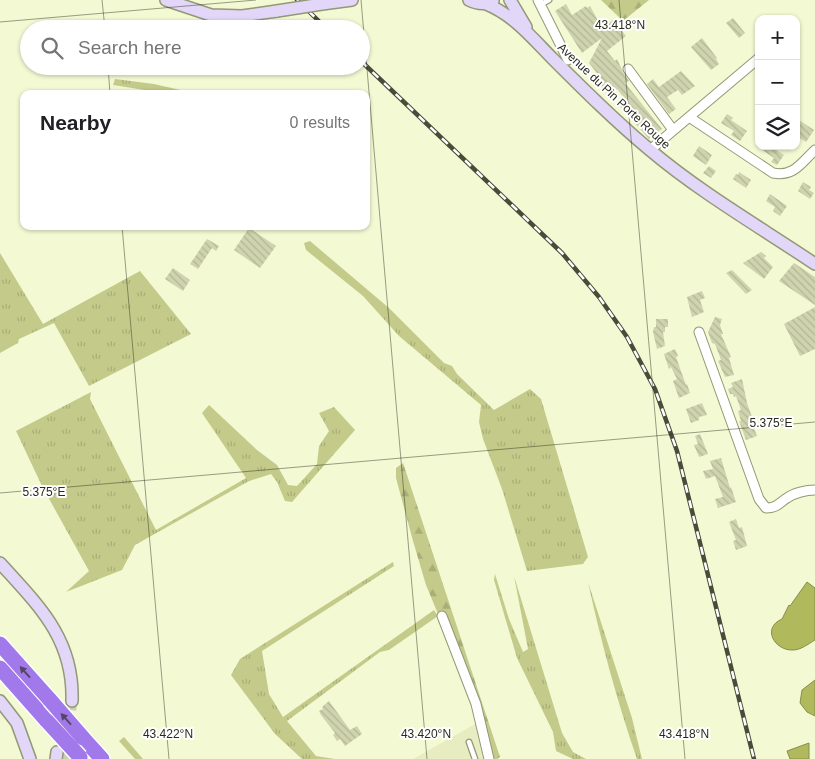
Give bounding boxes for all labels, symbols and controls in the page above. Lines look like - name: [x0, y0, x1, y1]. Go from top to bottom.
- map controls: [755, 15, 800, 150]
- button: +: [755, 15, 800, 60]
- text: 43.418°N: [595, 18, 645, 32]
- search box: [20, 20, 370, 75]
- icon: search: [38, 34, 66, 62]
- text: Search here: [78, 37, 182, 58]
- street label: Avenue du Pin Porte Rouge: [555, 40, 673, 152]
- button: −: [755, 60, 800, 105]
- button: layers: [755, 105, 800, 150]
- text: Nearby: [40, 111, 111, 134]
- text: 0 results: [290, 114, 350, 131]
- text: 5.375°E: [750, 416, 792, 430]
- text: 5.375°E: [23, 485, 65, 499]
- one-way arrow: [19, 667, 31, 679]
- one-way arrow: [60, 713, 72, 725]
- text: 43.422°N: [143, 727, 193, 741]
- text: 43.420°N: [401, 727, 451, 741]
- text: 43.418°N: [659, 727, 709, 741]

